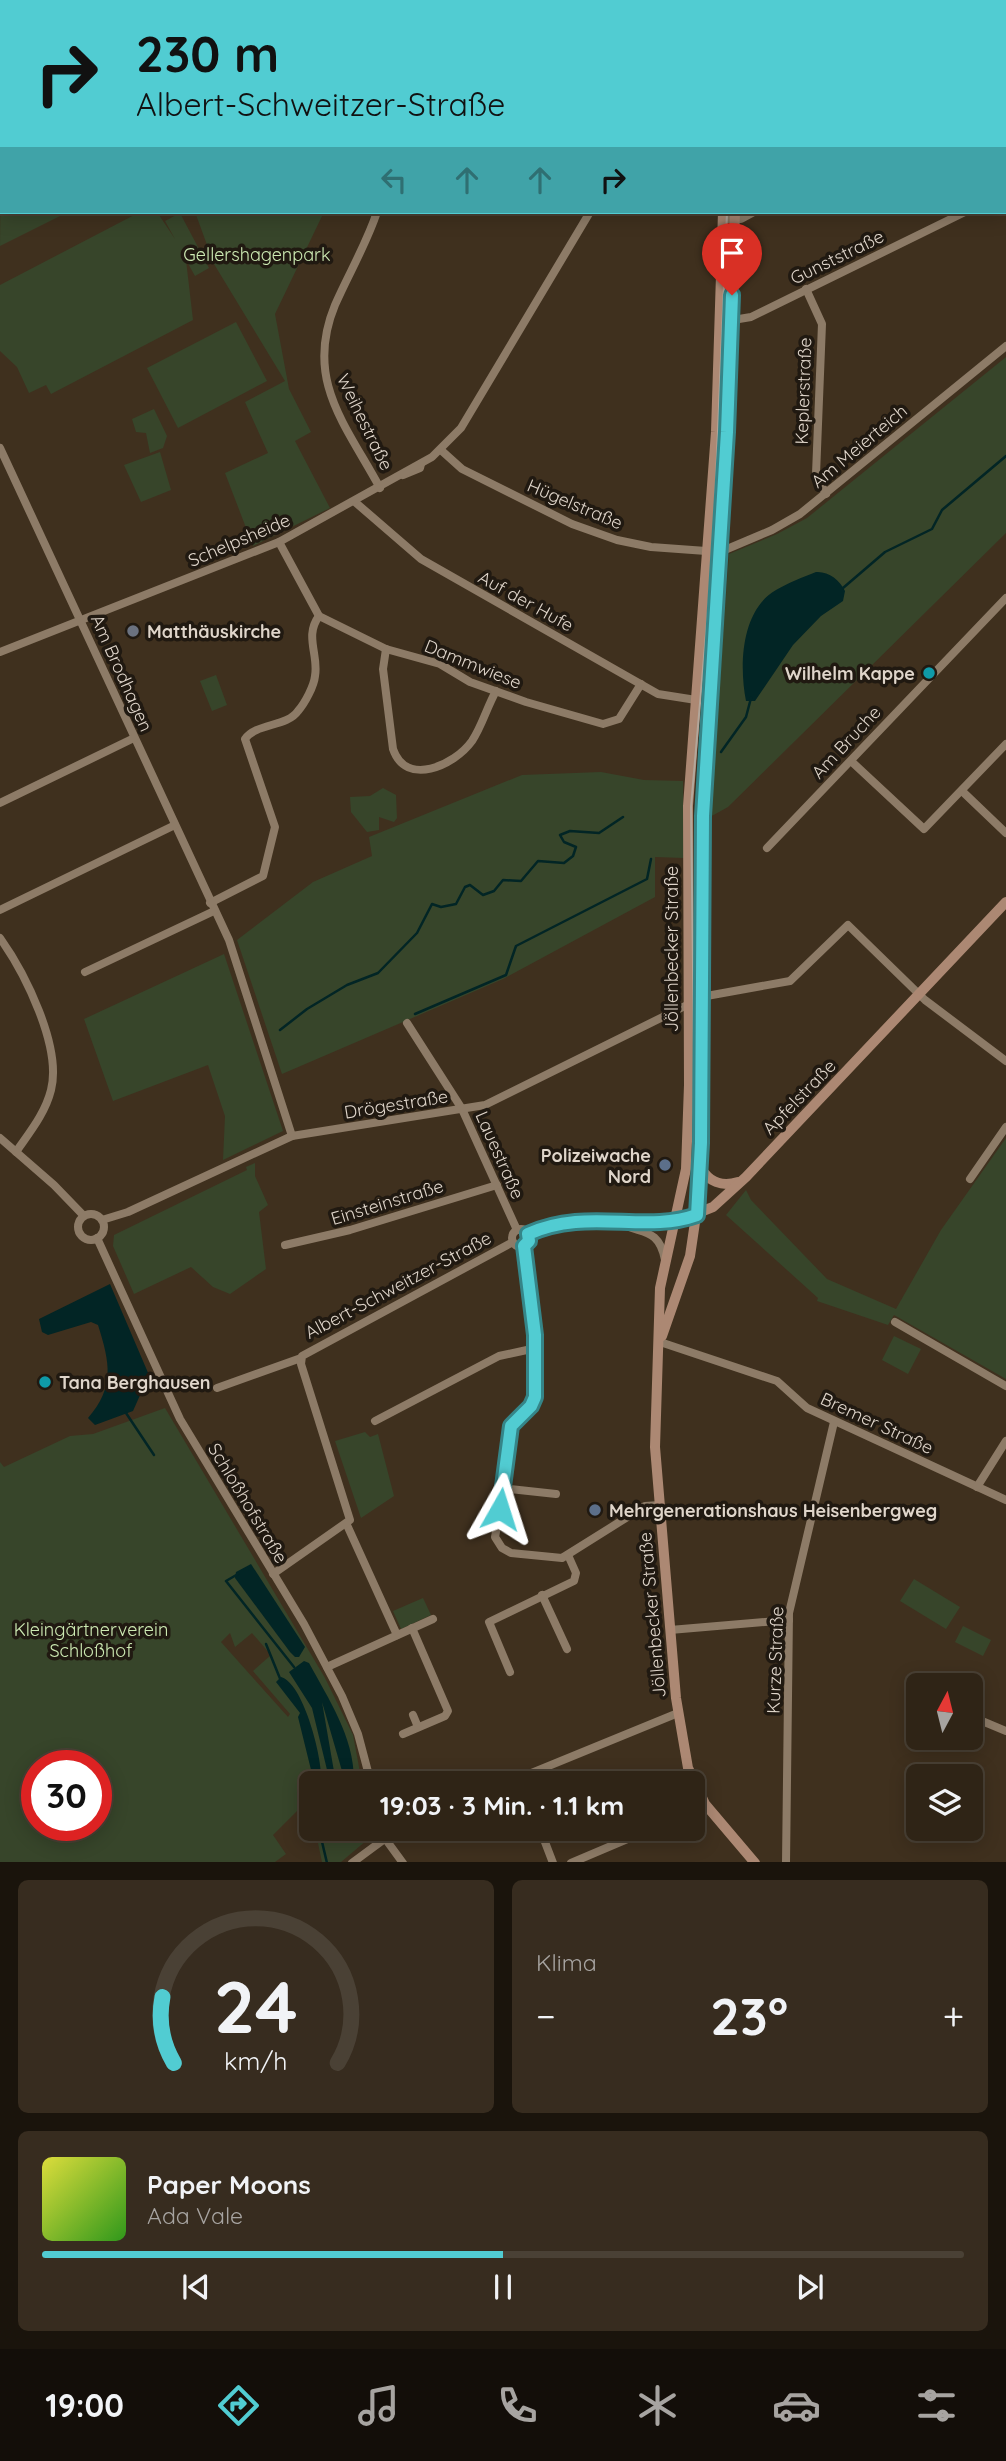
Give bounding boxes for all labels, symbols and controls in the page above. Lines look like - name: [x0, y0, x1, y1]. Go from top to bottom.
- text: 230 m: [136, 23, 279, 84]
- icon: right: [21, 28, 112, 119]
- text: Albert-Schweitzer-Straße: [136, 84, 505, 124]
- icon: left: [375, 161, 413, 199]
- icon: ahead: [448, 161, 486, 199]
- icon: ahead: [521, 161, 559, 199]
- icon: right: [594, 161, 632, 199]
- pin: [702, 223, 762, 295]
- street label: Gunststraße: [786, 224, 888, 290]
- icon: arrive: [713, 234, 751, 272]
- park label: Gellershagenpark: [183, 243, 331, 266]
- street label: Keplerstraße: [790, 337, 816, 445]
- street label: Weihestraße: [332, 370, 398, 474]
- street label: Am Meierteich: [806, 399, 912, 493]
- street label: Hügelstraße: [524, 474, 626, 534]
- street label: Schelpsheide: [184, 508, 294, 572]
- street label: Auf der Hufe: [474, 565, 578, 637]
- street label: Am Brodhagen: [86, 611, 158, 735]
- place label: Matthäuskirche: [147, 620, 281, 643]
- marker: Matthäuskirche: [125, 623, 141, 639]
- street label: Dammwiese: [421, 634, 525, 694]
- place label: Wilhelm Kappe: [785, 662, 915, 685]
- marker: Wilhelm Kappe: [921, 665, 937, 681]
- street label: Am Bruche: [806, 701, 886, 783]
- street label: Jöllenbecker Straße: [660, 866, 683, 1032]
- street label: Apfelstraße: [757, 1055, 841, 1139]
- street label: Drögestraße: [342, 1084, 450, 1124]
- street label: Lauestraße: [470, 1107, 530, 1203]
- place label: Polizeiwache Nord: [541, 1144, 651, 1188]
- marker: Polizeiwache Nord: [657, 1157, 673, 1173]
- street label: Einsteinstraße: [328, 1174, 446, 1230]
- street label: Albert-Schweitzer-Straße: [301, 1226, 495, 1344]
- place label: Tana Berghausen: [59, 1371, 211, 1394]
- marker: Tana Berghausen: [37, 1374, 53, 1390]
- street label: Bremer Straße: [817, 1387, 937, 1459]
- street label: Schloßhofstraße: [203, 1439, 293, 1567]
- position arrow: [463, 1472, 537, 1546]
- place label: Mehrgenerationshaus Heisenbergweg: [609, 1499, 937, 1522]
- marker: Mehrgenerationshaus Heisenbergweg: [587, 1502, 603, 1518]
- street label: Jöllenbecker Straße: [633, 1531, 671, 1699]
- street label: Kurze Straße: [762, 1606, 788, 1714]
- park label: Kleingärtnerverein Schloßhof: [14, 1618, 168, 1662]
- north arrow: [906, 1673, 984, 1750]
- map controls: [906, 1673, 983, 1841]
- speed limit sign: 30: [21, 1750, 112, 1841]
- button: layers: [906, 1764, 983, 1841]
- text: 19:03 · 3 Min. · 1.1 km: [380, 1789, 624, 1822]
- text: Klima: [536, 1948, 597, 1977]
- text: 24: [214, 1960, 298, 2051]
- text: 23°: [710, 1983, 788, 2048]
- text: −: [536, 1992, 556, 2040]
- text: +: [943, 1992, 964, 2040]
- text: km/h: [224, 2044, 288, 2075]
- text: Paper Moons: [147, 2168, 311, 2201]
- text: Ada Vale: [147, 2201, 243, 2230]
- icon: previous: [177, 2268, 215, 2306]
- icon: pause: [484, 2268, 522, 2306]
- icon: next: [791, 2268, 829, 2306]
- icon: directions: [214, 2381, 263, 2430]
- icon: music: [354, 2381, 403, 2430]
- icon: phone: [493, 2381, 542, 2430]
- icon: climate: [633, 2381, 682, 2430]
- icon: car: [772, 2381, 821, 2430]
- icon: filters: [912, 2381, 961, 2430]
- text: 19:00: [45, 2385, 124, 2425]

